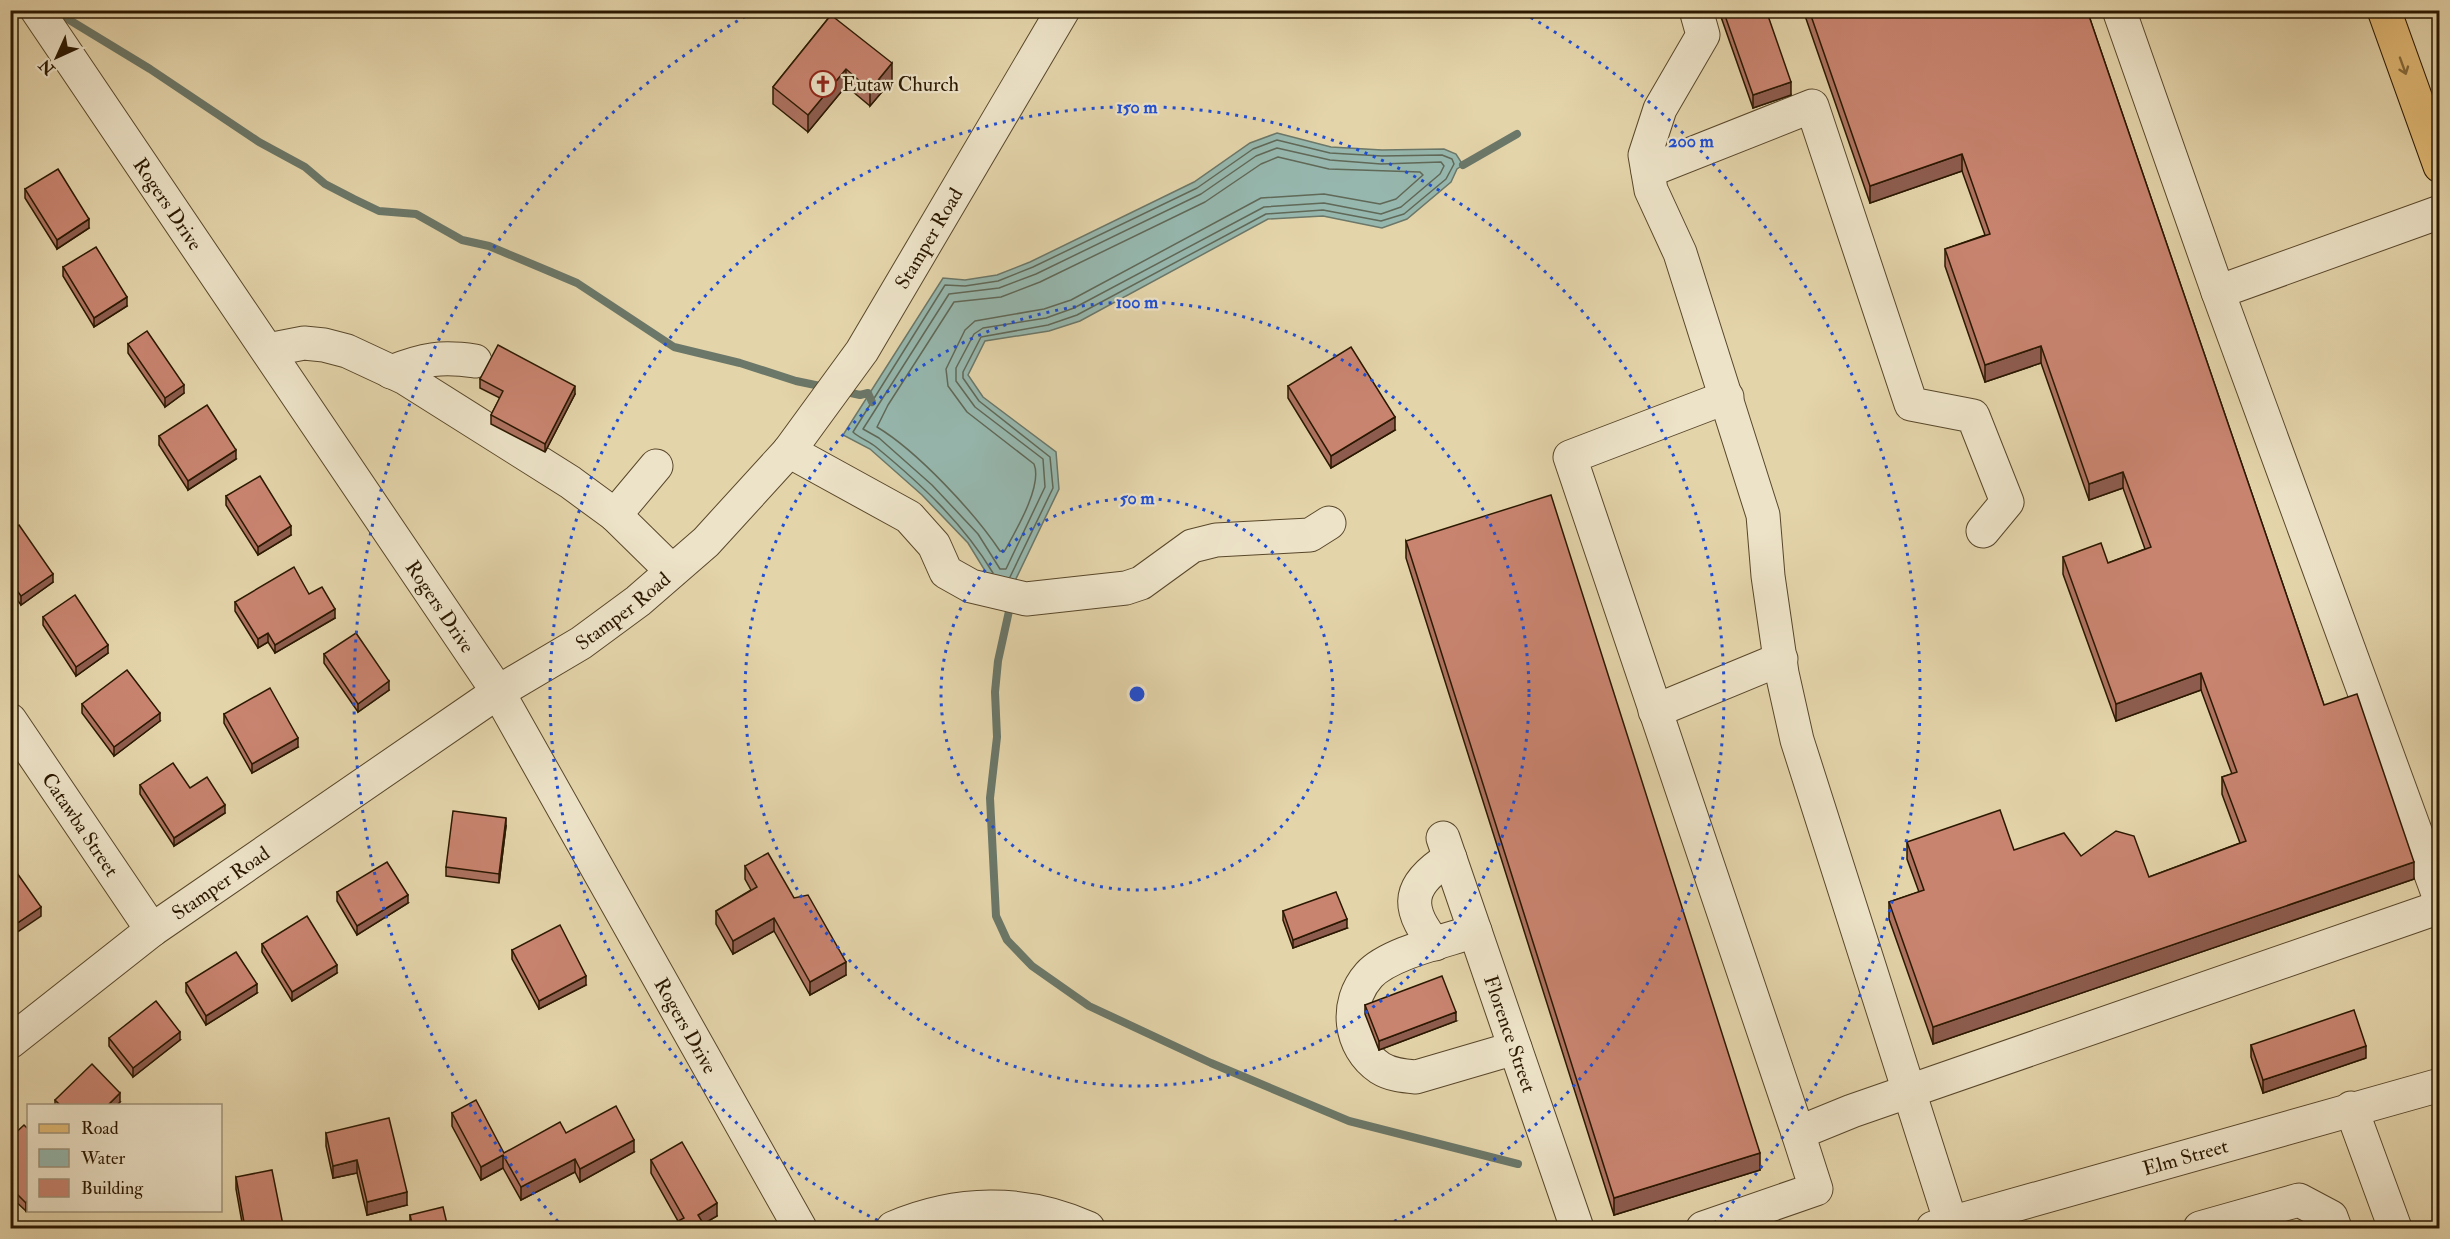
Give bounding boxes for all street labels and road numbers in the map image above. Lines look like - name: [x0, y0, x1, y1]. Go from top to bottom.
- street label: Rogers Drive: [128, 153, 208, 255]
- street label: Stamper Road: [889, 183, 969, 294]
- street label: Rogers Drive: [400, 556, 480, 658]
- street label: Stamper Road: [571, 567, 676, 656]
- street label: Catawba Street: [36, 768, 124, 882]
- street label: Stamper Road: [167, 841, 275, 926]
- street label: Florence Street: [1478, 972, 1542, 1096]
- street label: Rogers Drive: [648, 973, 722, 1078]
- street label: Elm Street: [2140, 1133, 2231, 1181]

